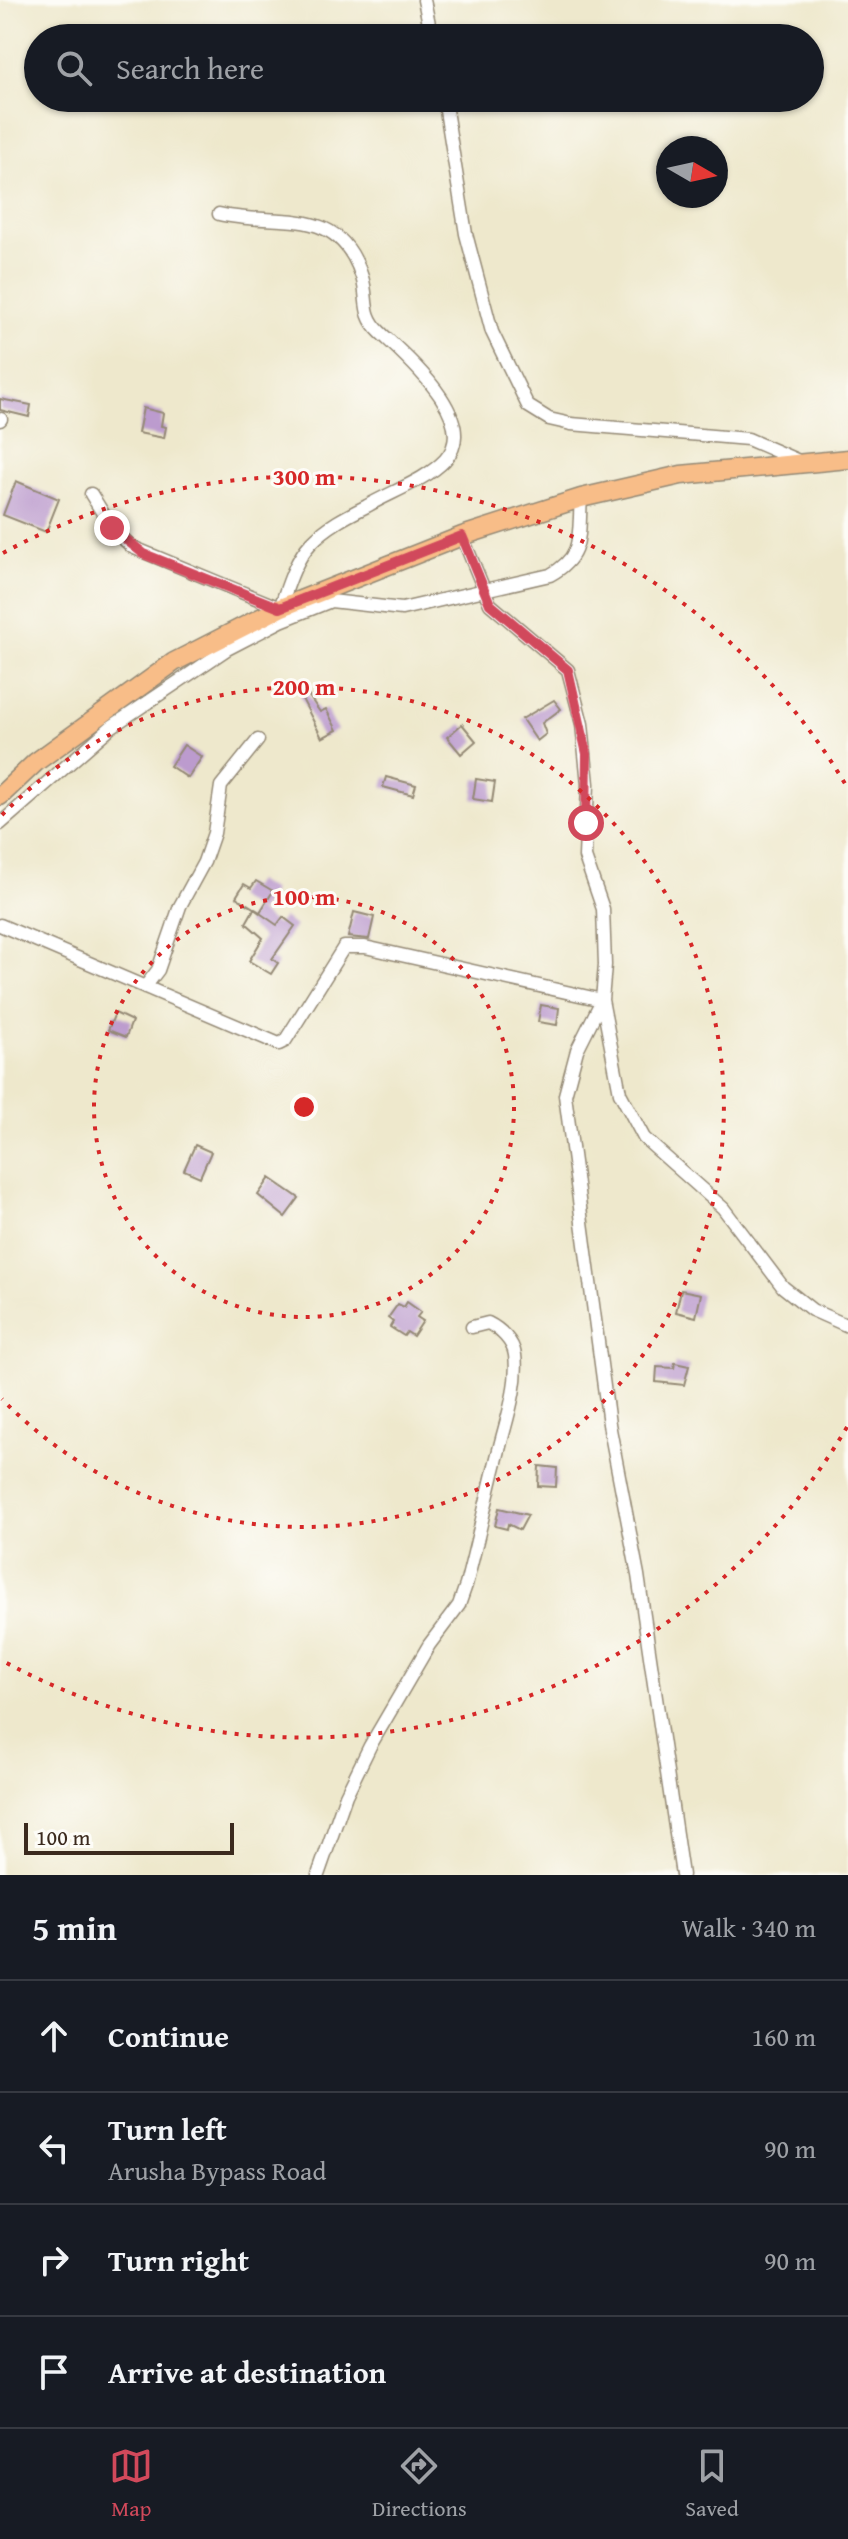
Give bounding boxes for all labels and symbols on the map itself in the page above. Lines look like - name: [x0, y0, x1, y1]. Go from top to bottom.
- north arrow: [656, 136, 728, 208]
- text: 300 m: [272, 459, 336, 494]
- route end: [94, 510, 130, 546]
- text: 200 m: [272, 669, 336, 704]
- route start: [568, 805, 604, 841]
- text: 100 m: [272, 879, 336, 914]
- centre of rings: [290, 1093, 318, 1121]
- scale bar: [24, 1819, 234, 1855]

